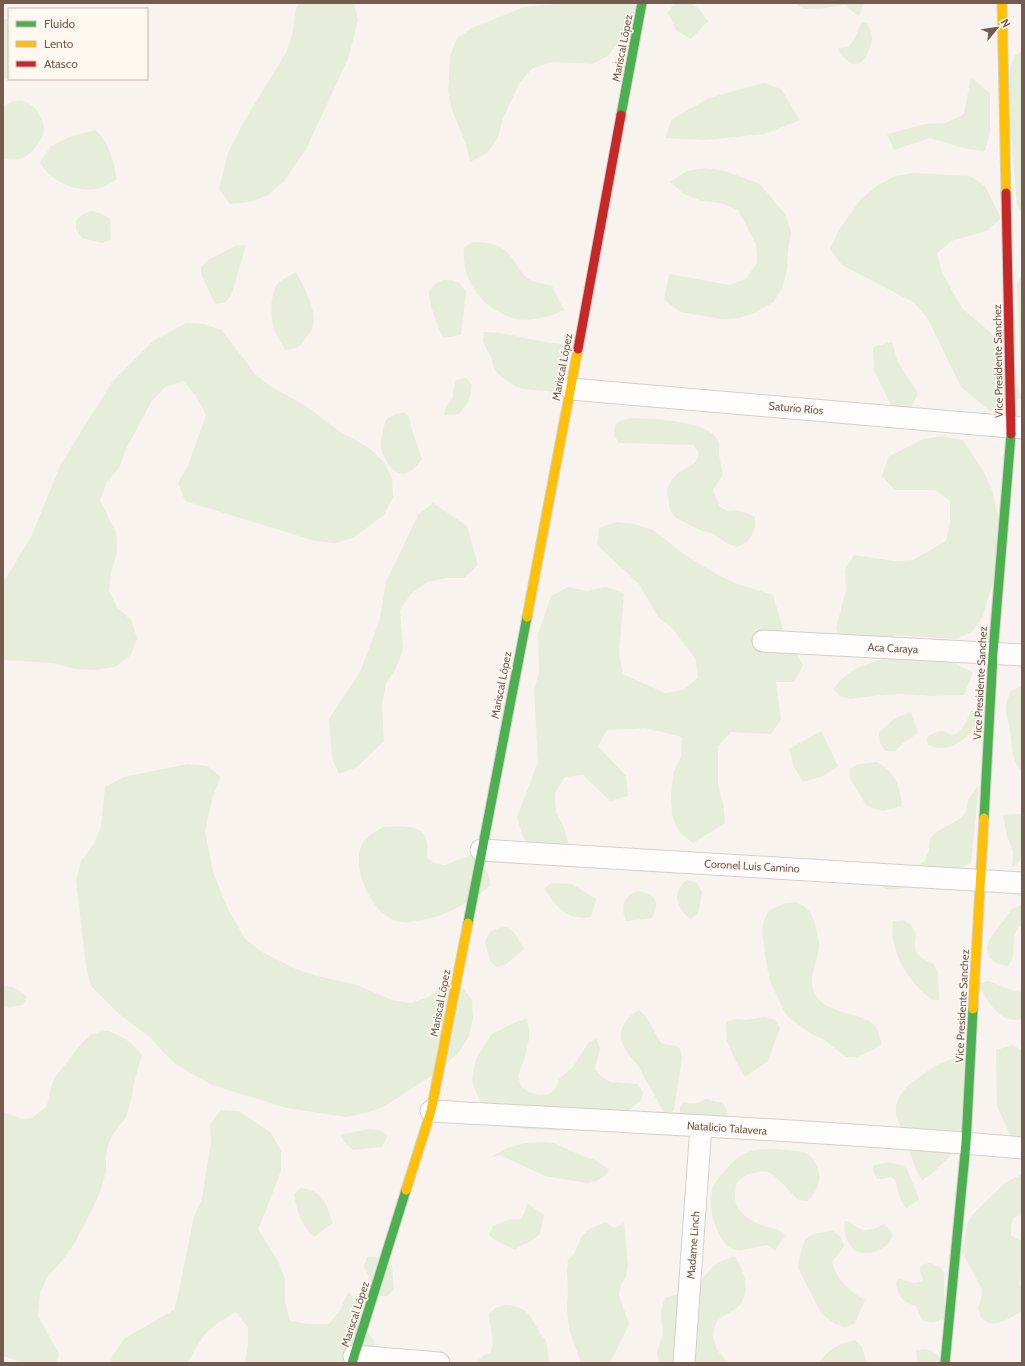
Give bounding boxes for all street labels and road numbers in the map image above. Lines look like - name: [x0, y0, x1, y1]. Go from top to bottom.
- street label: Mariscal López: [609, 13, 635, 83]
- street label: Vice Presidente Sanchez: [990, 304, 1006, 418]
- street label: Mariscal López: [549, 332, 575, 402]
- street label: Saturio Ríos: [768, 399, 824, 417]
- street label: Vice Presidente Sanchez: [970, 626, 990, 740]
- street label: Aca Caraya: [867, 640, 919, 656]
- street label: Mariscal López: [488, 650, 514, 720]
- street label: Coronel Luis Camino: [704, 857, 800, 875]
- street label: Vice Presidente Sanchez: [952, 949, 972, 1063]
- street label: Mariscal López: [427, 968, 453, 1038]
- street label: Natalicio Talavera: [686, 1118, 768, 1138]
- street label: Madame Linch: [684, 1210, 702, 1280]
- street label: Mariscal López: [338, 1279, 372, 1349]

